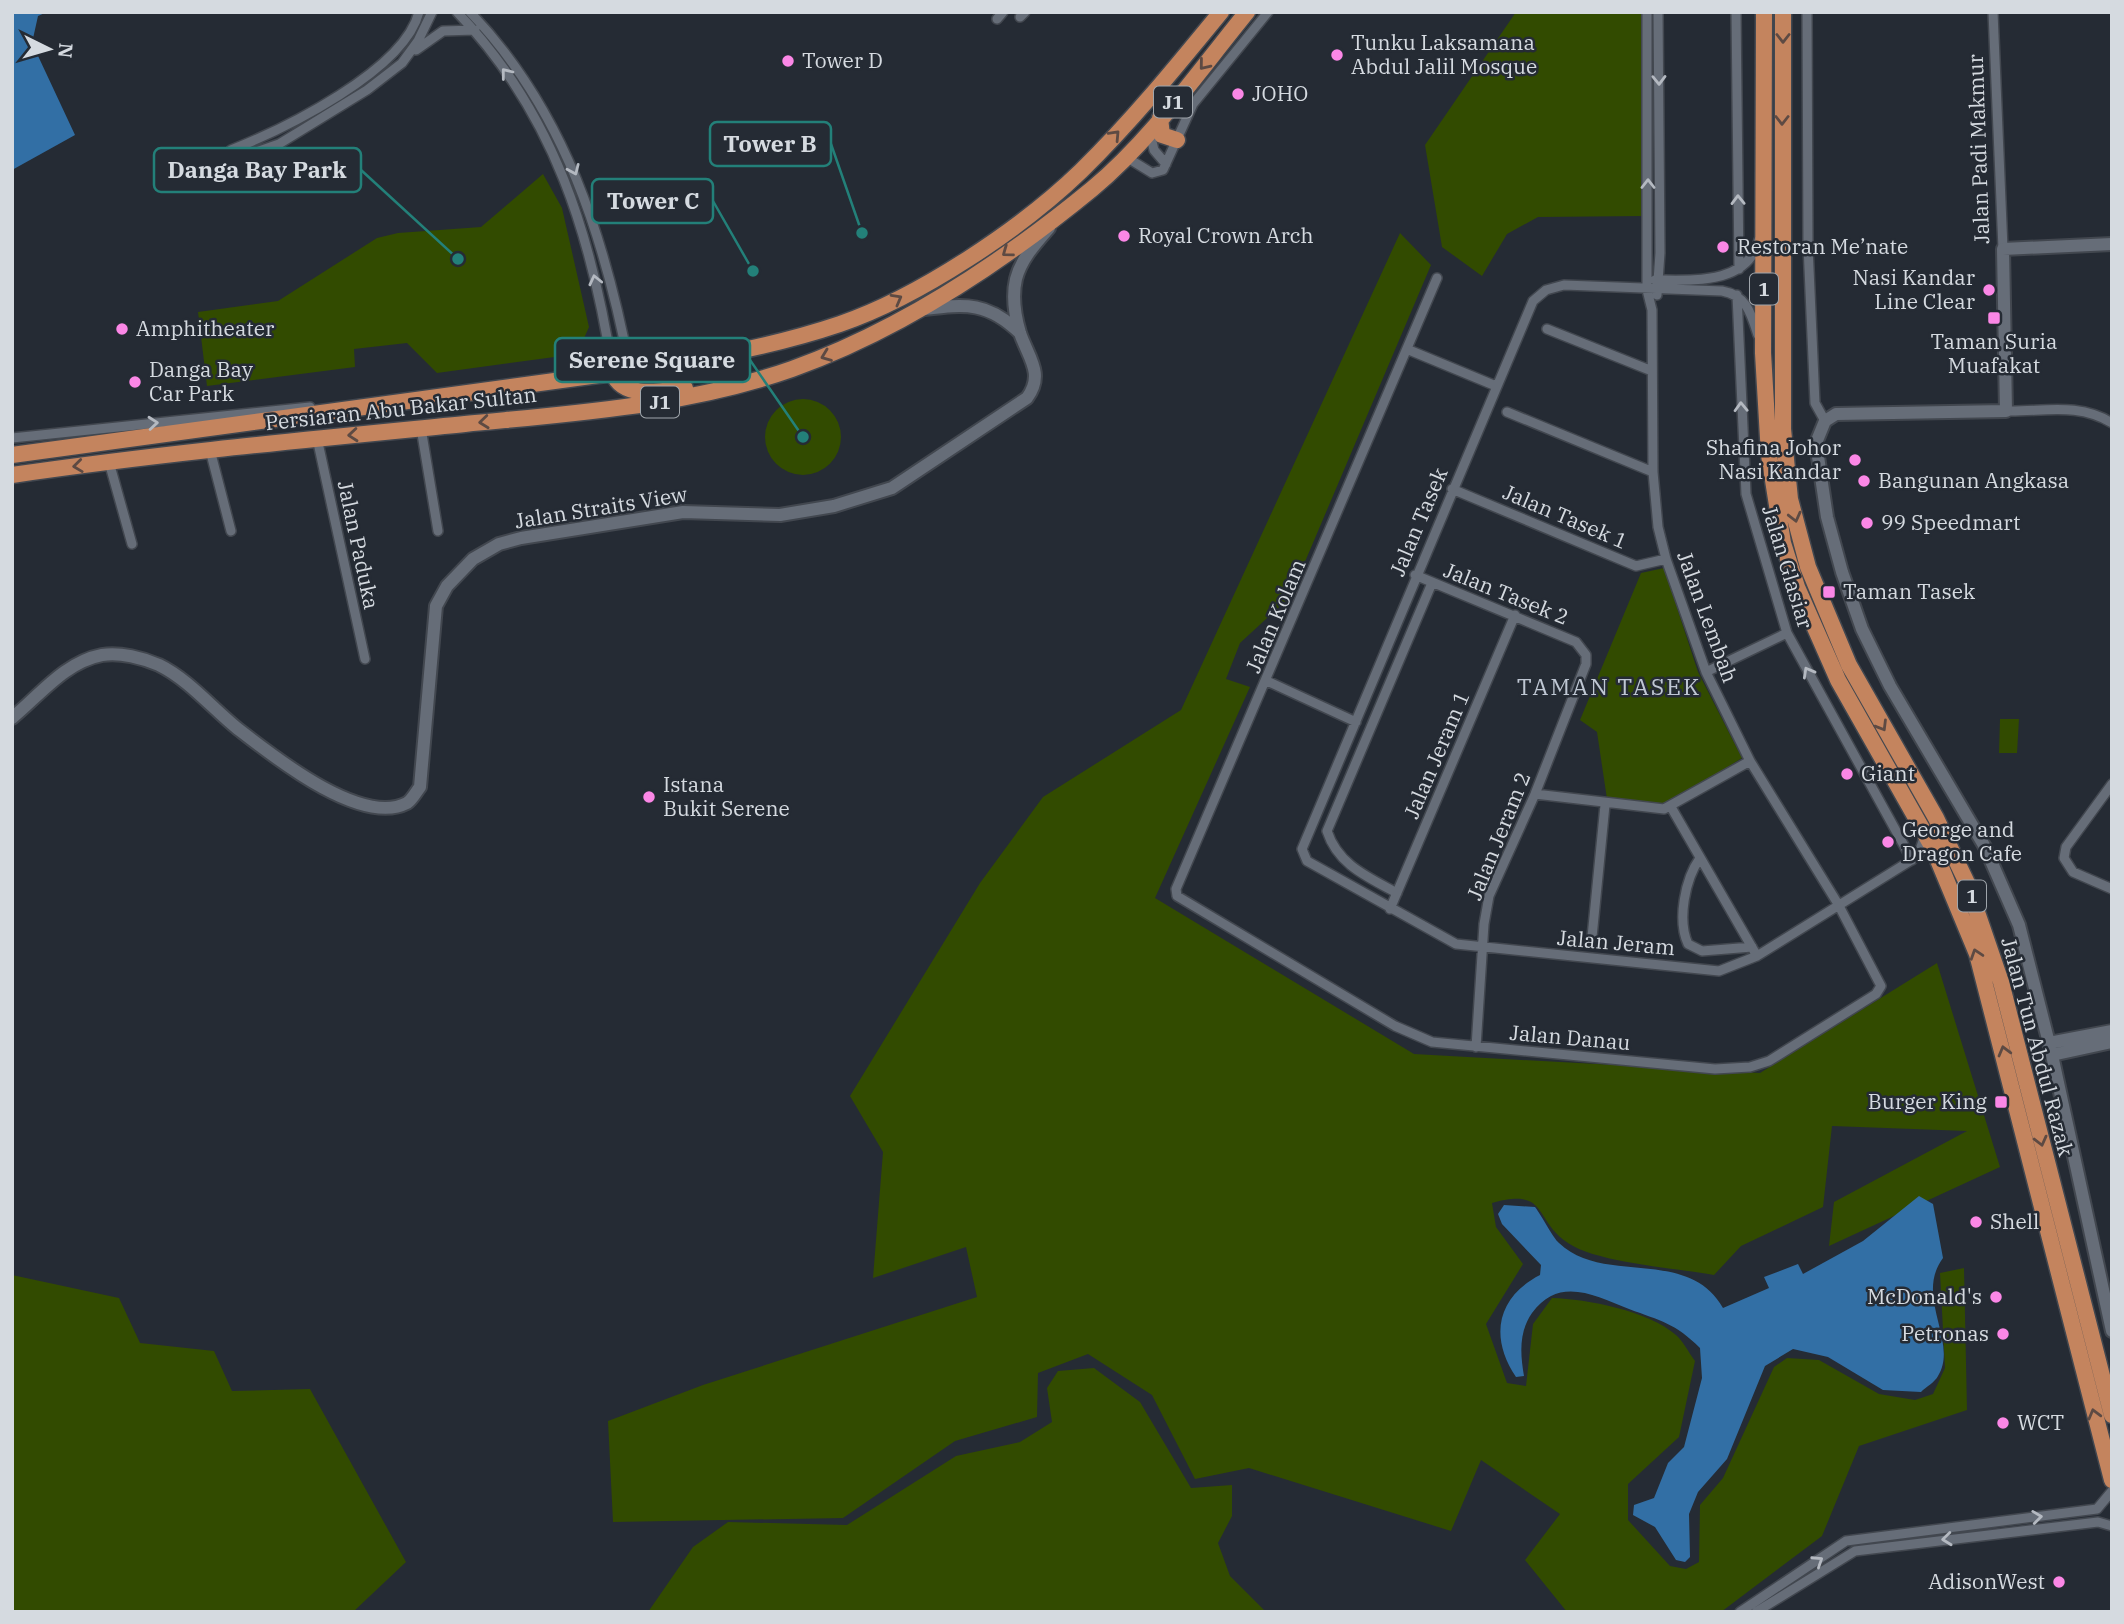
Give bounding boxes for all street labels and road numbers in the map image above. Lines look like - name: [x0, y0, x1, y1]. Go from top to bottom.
- street label: Jalan Padi Makmur: [1961, 53, 1995, 244]
- road number: J1: [1154, 86, 1192, 118]
- road number: 1: [1750, 274, 1778, 304]
- street label: Persiaran Abu Bakar Sultan: [264, 380, 538, 436]
- road number: J1: [641, 386, 679, 418]
- street label: Jalan Tasek: [1383, 462, 1454, 580]
- street label: Jalan Tasek 1: [1499, 477, 1632, 555]
- street label: Jalan Paduka: [332, 478, 386, 612]
- street label: Jalan Straits View: [513, 479, 690, 534]
- street label: Jalan Glasiar: [1756, 502, 1820, 632]
- street label: Jalan Lembah: [1671, 547, 1745, 686]
- street label: Jalan Kolam: [1239, 554, 1312, 677]
- street label: Jalan Tasek 2: [1440, 555, 1573, 631]
- street label: Jalan Jeram 1: [1397, 687, 1476, 823]
- street label: Jalan Jeram 2: [1460, 767, 1537, 904]
- road number: 1: [1958, 880, 1986, 912]
- street label: Jalan Jeram: [1556, 923, 1676, 961]
- street label: Jalan Tun Abdul Razak: [1995, 934, 2081, 1160]
- street label: Jalan Danau: [1509, 1018, 1632, 1056]

